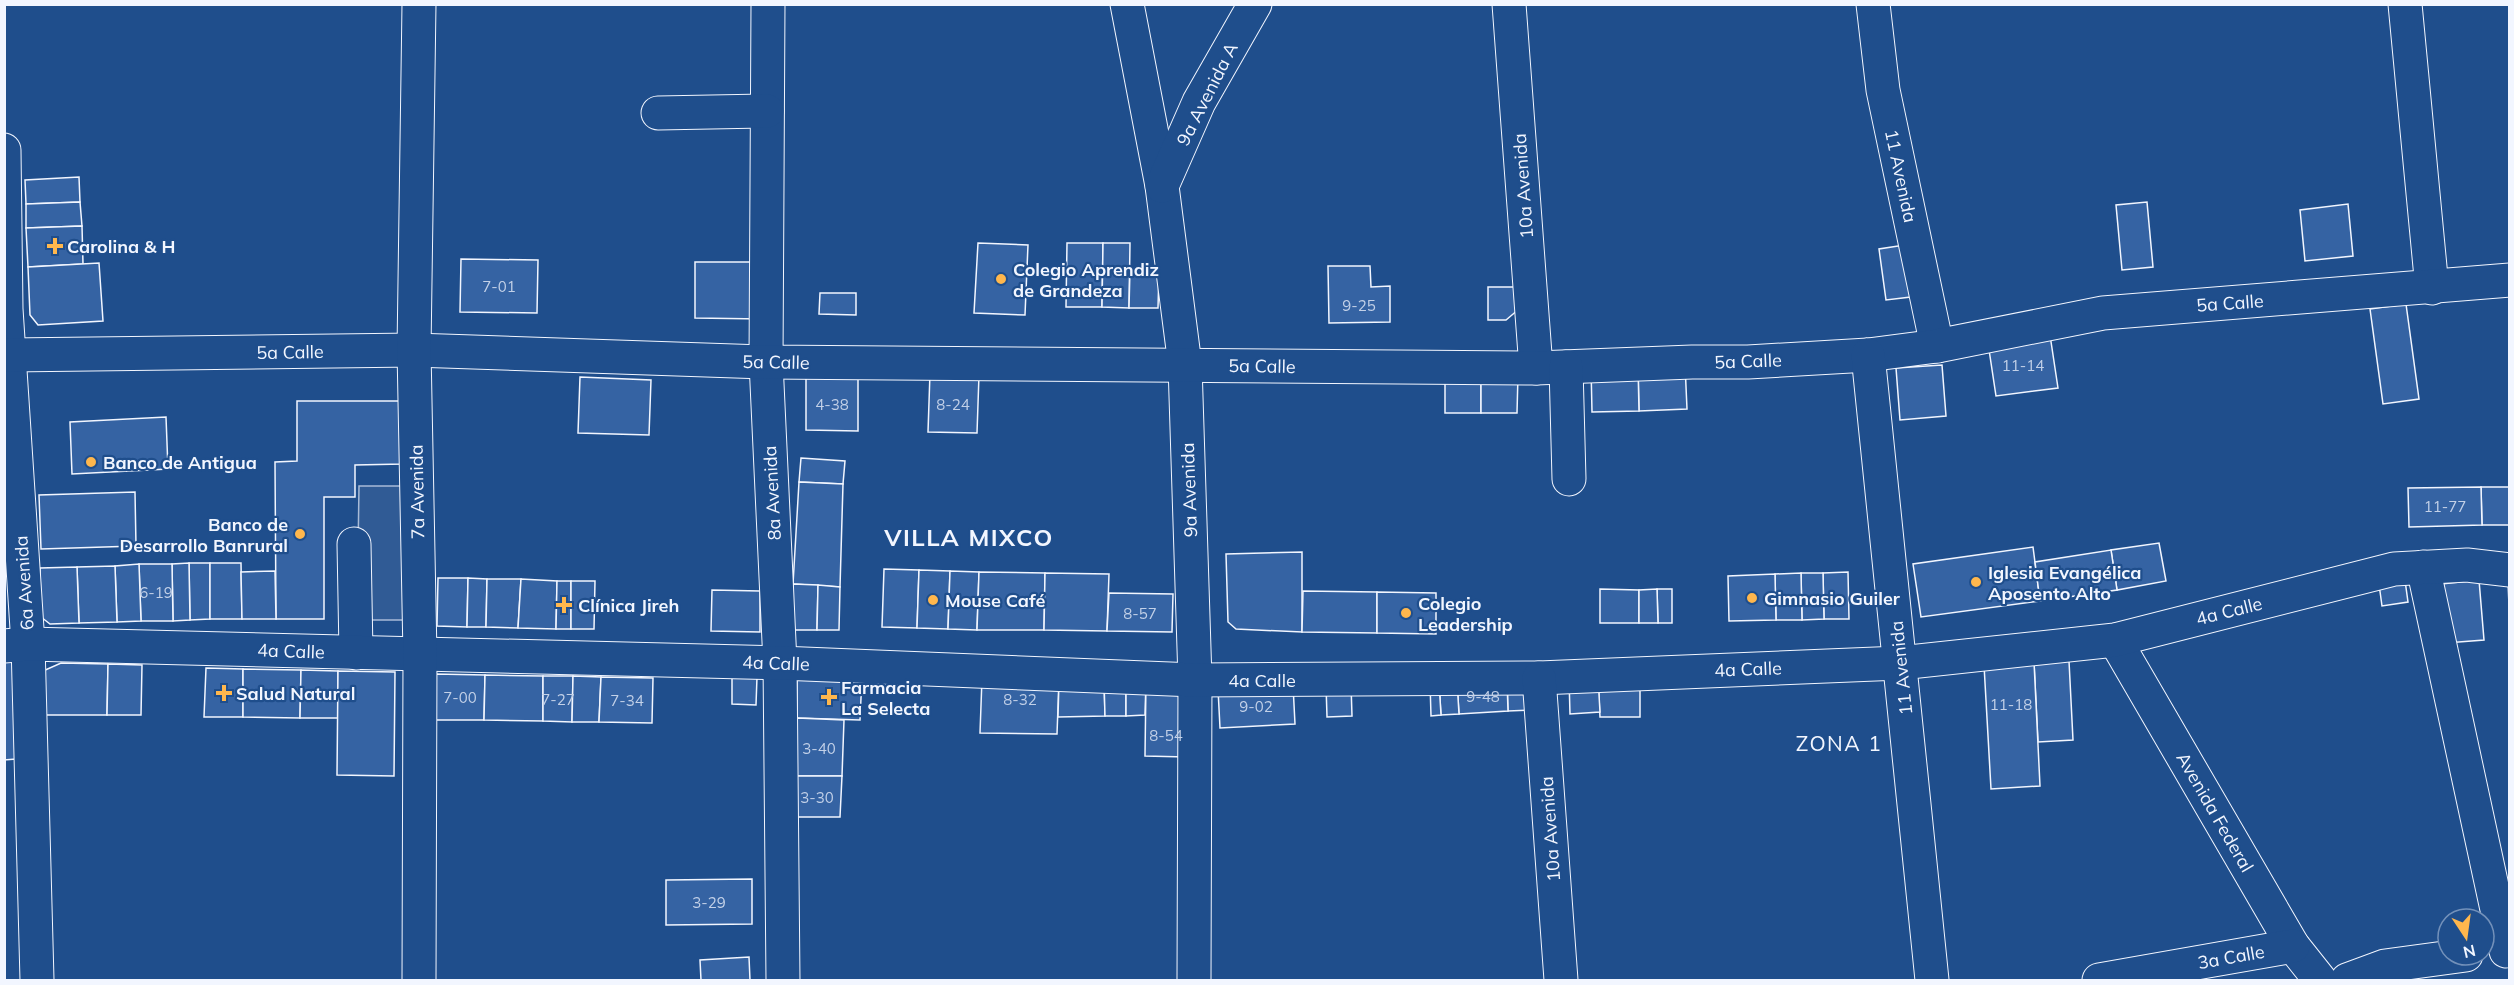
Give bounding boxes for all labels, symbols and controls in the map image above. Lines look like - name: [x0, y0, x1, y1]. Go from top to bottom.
- street label: 9a Avenida A: [1171, 39, 1243, 149]
- street label: 11 Avenida: [1880, 127, 1922, 225]
- street label: 10a Avenida: [1508, 133, 1538, 239]
- place label: Carolina & H: [67, 235, 175, 258]
- marker: Carolina & H: [48, 239, 62, 253]
- place label: Colegio Aprendiz de Grandeza: [1013, 258, 1159, 302]
- marker: Colegio Aprendiz de Grandeza: [994, 272, 1008, 286]
- house number: 7-01: [482, 277, 516, 296]
- street label: 5a Calle: [2196, 289, 2264, 317]
- house number: 9-25: [1342, 296, 1376, 315]
- street label: 5a Calle: [256, 340, 324, 364]
- street label: 5a Calle: [1714, 348, 1782, 374]
- street label: 5a Calle: [742, 350, 810, 374]
- street label: 5a Calle: [1228, 354, 1296, 378]
- house number: 11-14: [2002, 356, 2044, 375]
- house number: 4-38: [815, 395, 849, 414]
- house number: 8-24: [936, 395, 970, 414]
- street label: 9a Avenida: [1176, 442, 1202, 538]
- street label: 7a Avenida: [405, 444, 429, 540]
- street label: 8a Avenida: [758, 445, 786, 541]
- place label: Banco de Antigua: [103, 451, 257, 474]
- marker: Banco de Antigua: [84, 455, 98, 469]
- house number: 11-77: [2424, 497, 2466, 516]
- place label: Banco de Desarrollo Banrural: [120, 513, 288, 557]
- district label: VILLA MIXCO: [883, 522, 1054, 552]
- marker: Banco de Desarrollo Banrural: [293, 527, 307, 541]
- street label: 6a Avenida: [9, 535, 39, 631]
- place label: Iglesia Evangélica Aposento Alto: [1988, 561, 2142, 605]
- marker: Iglesia Evangélica Aposento Alto: [1969, 575, 1983, 589]
- house number: 6-19: [139, 583, 173, 602]
- place label: Gimnasio Guiler: [1764, 587, 1901, 610]
- place label: Mouse Café: [945, 589, 1045, 612]
- marker: Gimnasio Guiler: [1745, 591, 1759, 605]
- place label: Colegio Leadership: [1418, 592, 1513, 636]
- street label: 4a Calle: [2193, 592, 2265, 630]
- marker: Mouse Café: [926, 593, 940, 607]
- place label: Clínica Jireh: [578, 594, 679, 617]
- marker: Clínica Jireh: [555, 596, 573, 614]
- house number: 8-57: [1123, 604, 1157, 623]
- marker: Colegio Leadership: [1399, 606, 1413, 620]
- street label: 11 Avenida: [1885, 620, 1917, 716]
- street label: 4a Calle: [257, 638, 325, 664]
- street label: 4a Calle: [742, 650, 810, 676]
- street label: 4a Calle: [1714, 656, 1782, 682]
- street label: 4a Calle: [1228, 669, 1296, 692]
- place label: Farmacia La Selecta: [841, 676, 930, 720]
- place label: Salud Natural: [236, 682, 355, 705]
- marker: Salud Natural: [217, 686, 231, 700]
- house number: 9-48: [1466, 687, 1500, 706]
- house number: 7-00: [443, 688, 477, 707]
- house number: 7-27: [541, 690, 575, 709]
- marker: Farmacia La Selecta: [822, 690, 836, 704]
- house number: 8-32: [1003, 690, 1037, 709]
- house number: 7-34: [610, 691, 644, 710]
- house number: 11-18: [1990, 695, 2032, 714]
- house number: 9-02: [1239, 697, 1273, 716]
- house number: 8-54: [1149, 726, 1183, 745]
- district label: ZONA 1: [1796, 730, 1882, 756]
- house number: 3-40: [802, 739, 836, 758]
- street label: Avenida Federal: [2171, 748, 2259, 876]
- street label: 10a Avenida: [1535, 776, 1565, 882]
- house number: 3-30: [800, 788, 834, 807]
- house number: 3-29: [692, 893, 726, 912]
- north arrow: [2436, 907, 2496, 967]
- street label: 3a Calle: [2196, 940, 2266, 974]
- text: N: [2461, 941, 2478, 963]

